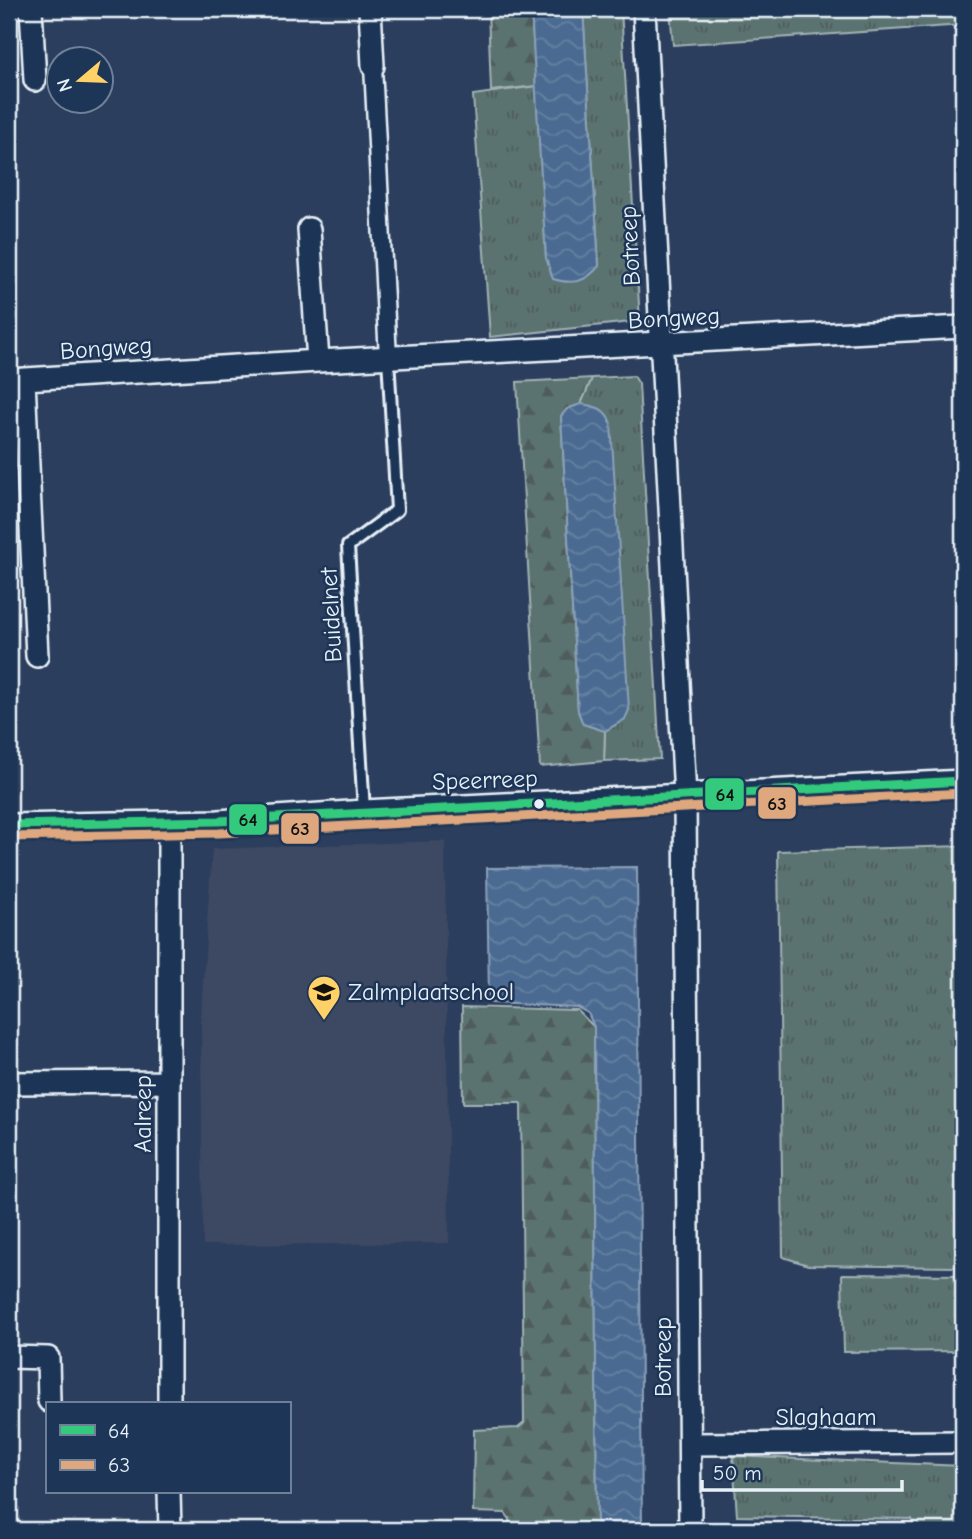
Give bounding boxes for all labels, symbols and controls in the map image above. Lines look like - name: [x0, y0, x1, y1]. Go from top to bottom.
- north arrow: [46, 46, 116, 116]
- text: N: [52, 76, 77, 95]
- street label: Botreep: [614, 205, 646, 287]
- street label: Bongweg: [627, 302, 721, 334]
- street label: Bongweg: [59, 331, 153, 365]
- street label: Buidelnet: [314, 566, 347, 663]
- street label: Speerreep: [432, 764, 538, 796]
- line badge: 64: [704, 777, 745, 811]
- text: 64: [716, 784, 735, 806]
- line badge: 63: [757, 786, 797, 820]
- text: 63: [767, 793, 787, 815]
- unlabelled marker: [532, 797, 546, 811]
- line badge: 64: [228, 803, 268, 836]
- text: 64: [239, 809, 258, 831]
- line badge: 63: [280, 812, 320, 845]
- text: 63: [290, 818, 310, 840]
- school or university icon: Zalmplaatschool: [305, 973, 343, 1022]
- place label: Zalmplaatschool: [348, 978, 514, 1006]
- street label: Aalreep: [129, 1075, 157, 1153]
- street label: Botreep: [649, 1317, 677, 1397]
- legend: [46, 1402, 290, 1494]
- street label: Slaghaam: [775, 1403, 877, 1431]
- text: 64: [108, 1419, 130, 1443]
- scale bar: [702, 1448, 902, 1492]
- text: 63: [108, 1453, 130, 1477]
- text: 50 m: [713, 1461, 762, 1485]

